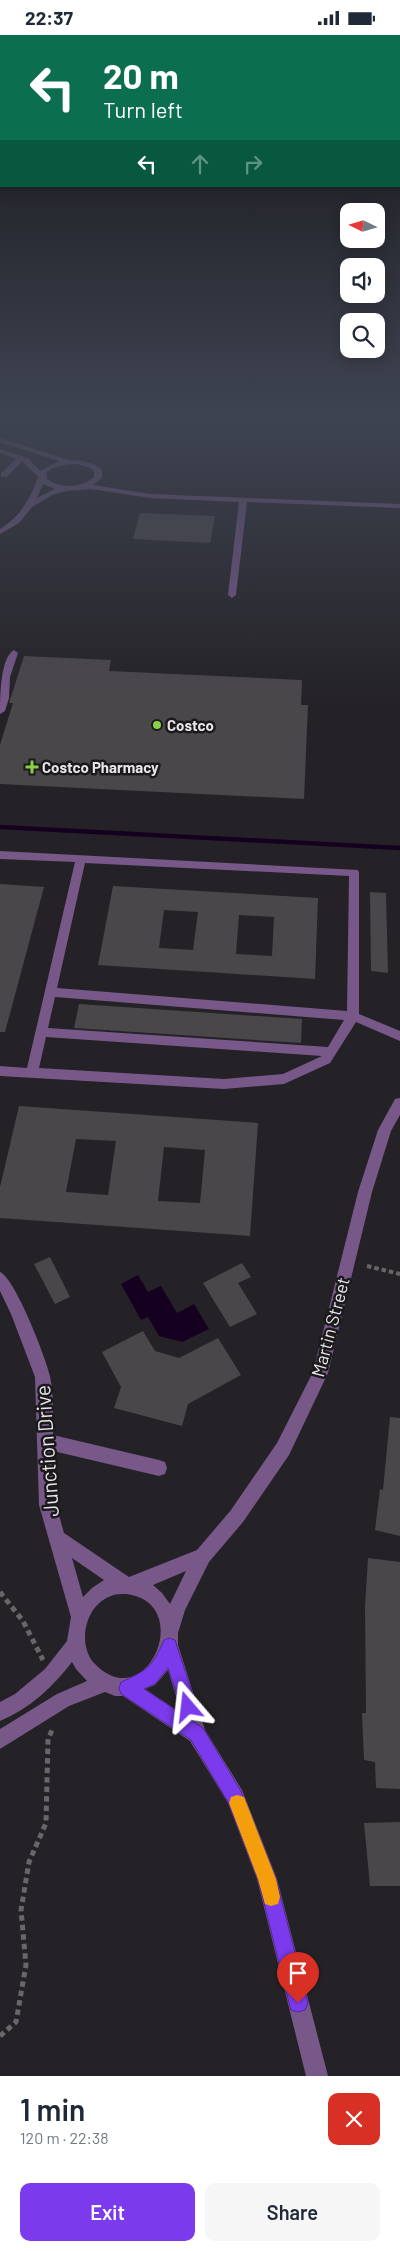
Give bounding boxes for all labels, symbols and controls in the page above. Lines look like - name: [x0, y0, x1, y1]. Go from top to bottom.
- text: 22:37: [25, 6, 73, 29]
- text: 20 m: [103, 54, 179, 96]
- icon: left: [20, 55, 85, 120]
- text: Turn left: [103, 96, 183, 122]
- icon: left: [133, 150, 161, 178]
- icon: ahead: [186, 150, 214, 178]
- icon: right: [239, 150, 267, 178]
- north arrow: [340, 203, 385, 247]
- map controls: [340, 203, 385, 358]
- button: sound: [340, 258, 385, 303]
- button: search: [340, 313, 385, 358]
- place label: Costco: [167, 716, 214, 734]
- marker: Costco: [151, 719, 163, 731]
- place label: Costco Pharmacy: [42, 758, 159, 776]
- marker: Costco Pharmacy: [26, 761, 38, 773]
- street label: Martin Street: [306, 1275, 354, 1379]
- street label: Junction Drive: [29, 1384, 63, 1518]
- position arrow: [161, 1680, 213, 1732]
- pin: [277, 1952, 319, 2003]
- icon: arrive: [284, 1959, 312, 1987]
- text: 1 min: [20, 2091, 85, 2127]
- button: close: [328, 2093, 380, 2145]
- text: 120 m · 22:38: [20, 2128, 109, 2147]
- button: Exit: [20, 2183, 195, 2241]
- button: Share: [205, 2183, 380, 2241]

